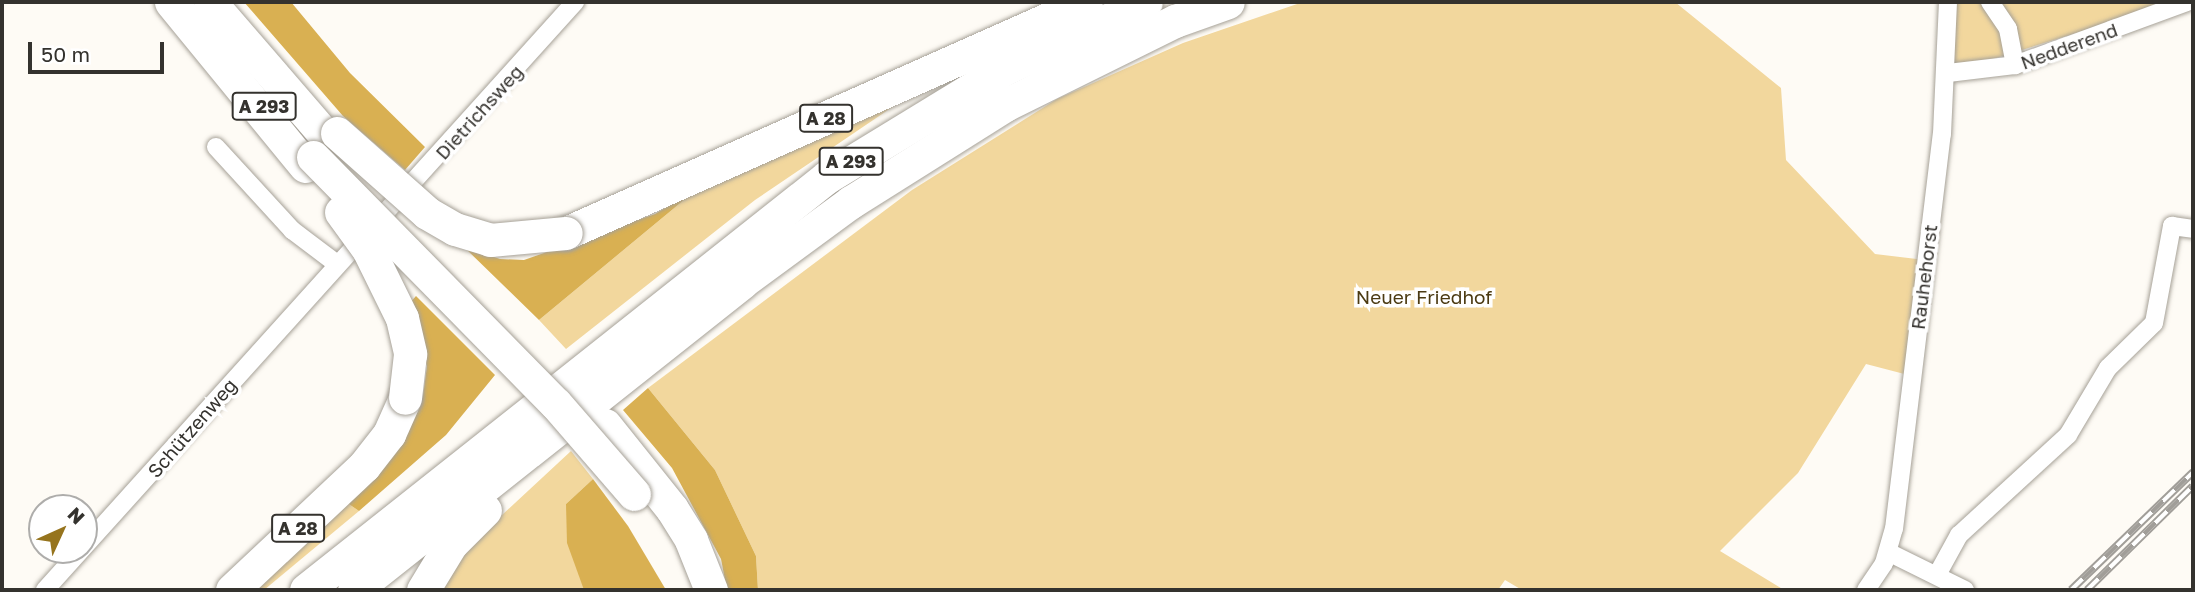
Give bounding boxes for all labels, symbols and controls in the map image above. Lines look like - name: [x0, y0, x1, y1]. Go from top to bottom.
- street label: Nedderend: [2017, 18, 2121, 74]
- scale bar: [32, 28, 168, 72]
- text: 50 m: [41, 41, 90, 67]
- street label: Dietrichsweg: [431, 60, 527, 164]
- road number: A 293: [231, 92, 297, 120]
- road number: A 28: [798, 104, 854, 132]
- road number: A 293: [818, 146, 884, 176]
- street label: Rauhehorst: [1906, 223, 1942, 331]
- park label: Neuer Friedhof: [1356, 286, 1492, 308]
- street label: Schützenweg: [143, 374, 241, 482]
- north arrow: [28, 494, 98, 564]
- text: N: [64, 502, 90, 528]
- road number: A 28: [270, 514, 326, 542]

